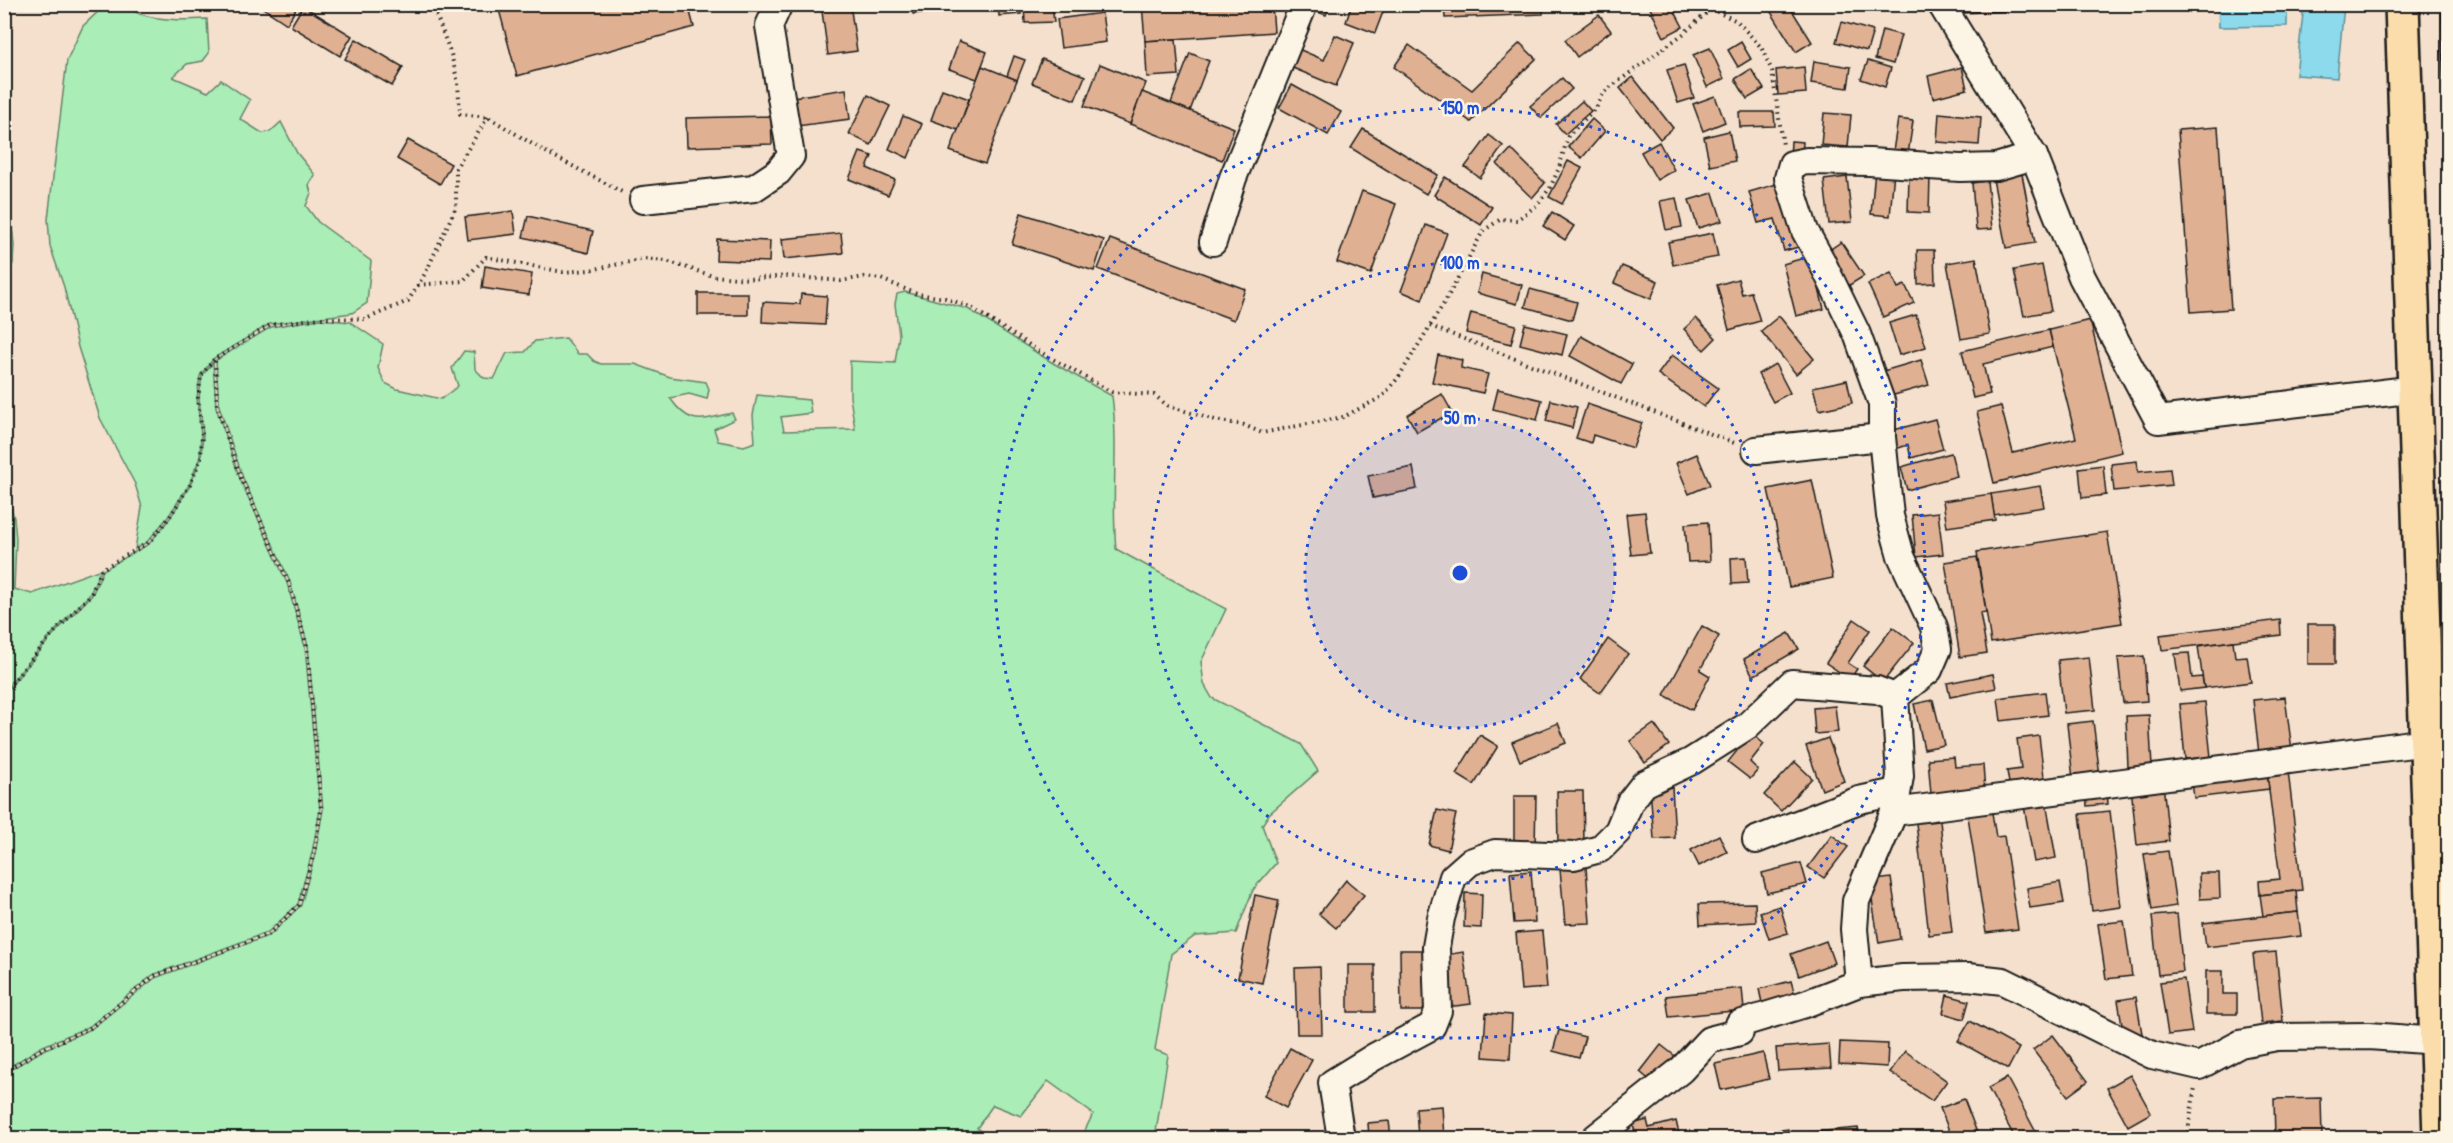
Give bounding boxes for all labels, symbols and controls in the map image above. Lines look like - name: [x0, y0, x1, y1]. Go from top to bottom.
- text: 150 m: [1441, 95, 1479, 120]
- text: 100 m: [1440, 250, 1480, 275]
- text: 50 m: [1444, 405, 1476, 430]
- centre of rings: [1450, 563, 1470, 583]

